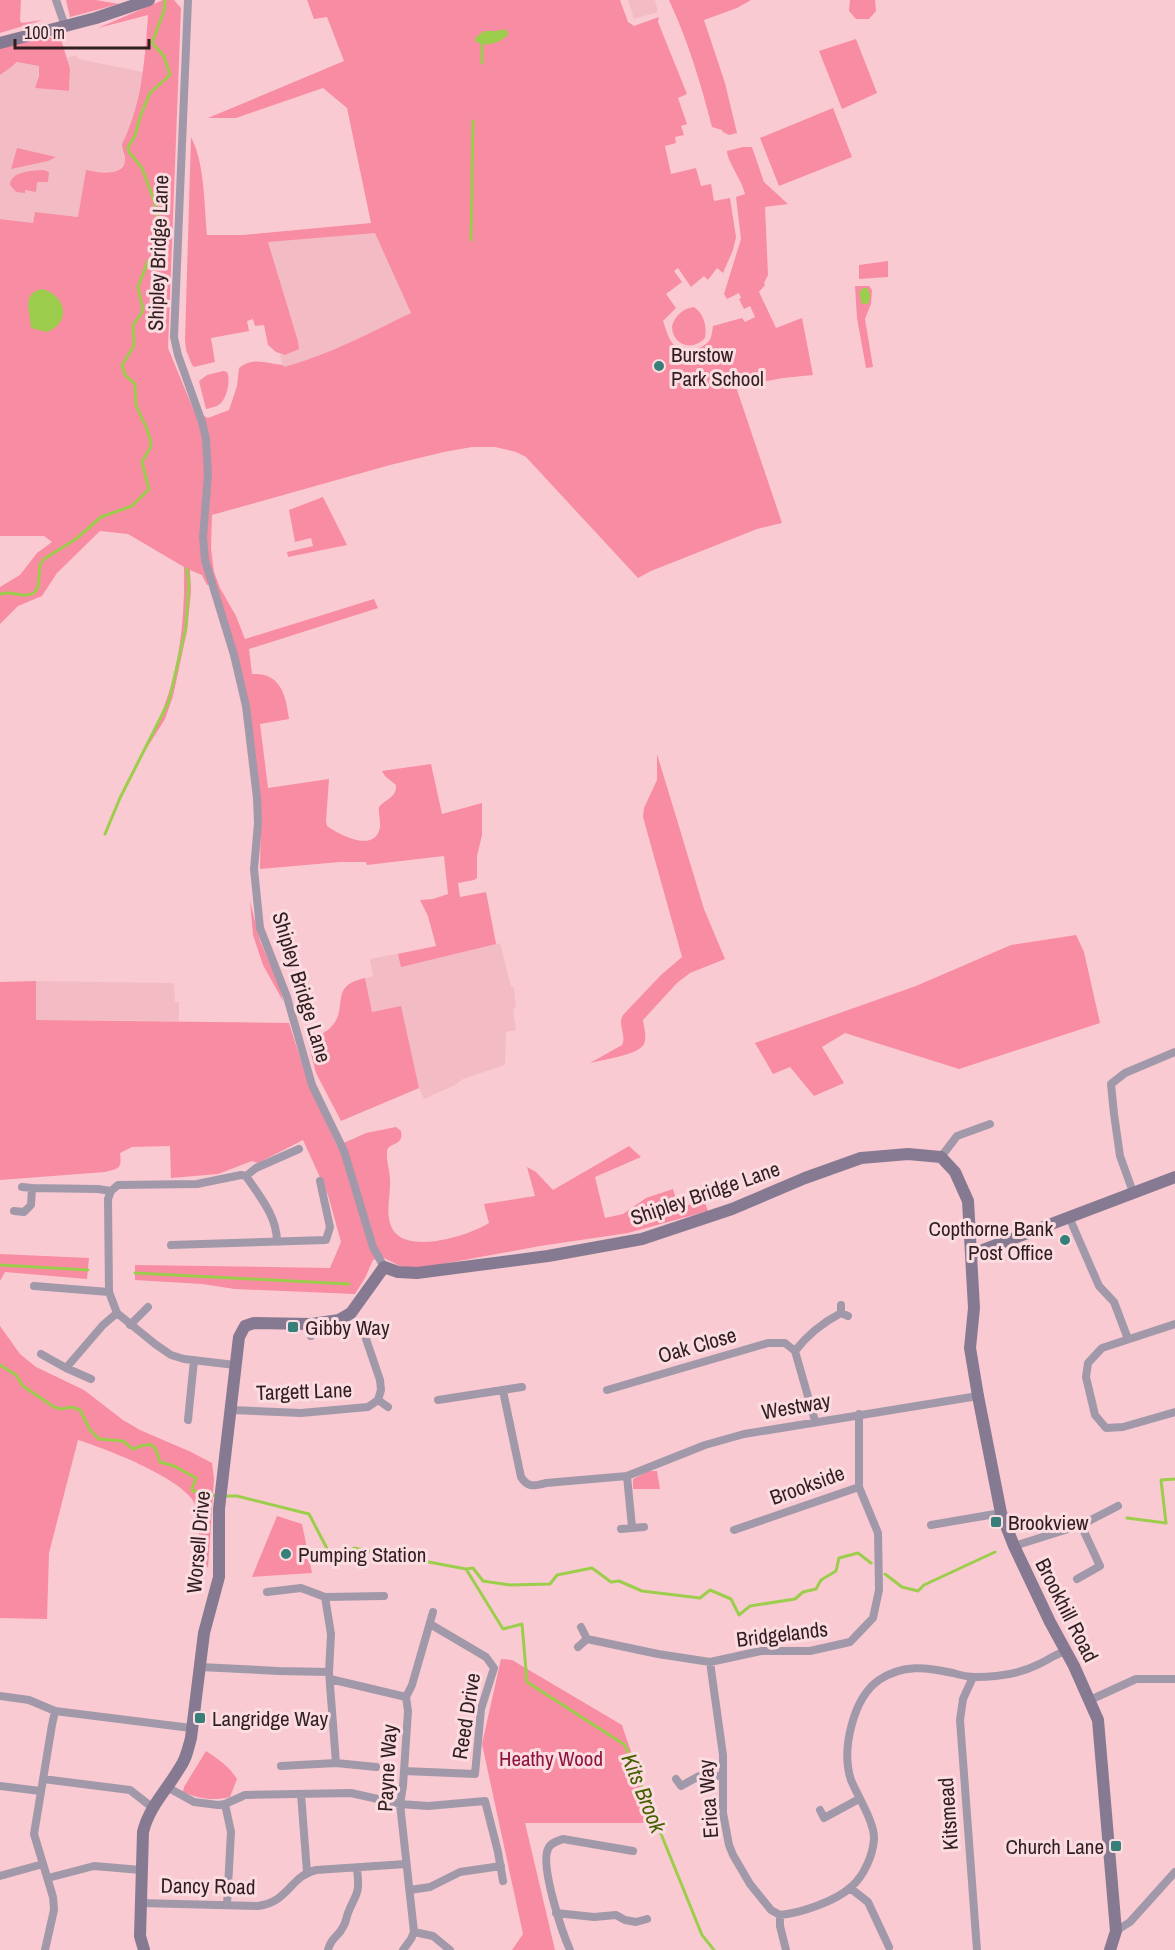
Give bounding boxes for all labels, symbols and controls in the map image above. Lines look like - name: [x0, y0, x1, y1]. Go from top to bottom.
- scale bar: [15, 12, 148, 50]
- text: 100 m: [24, 20, 65, 45]
- street label: Shipley Bridge Lane: [141, 175, 175, 331]
- place label: Burstow Park School: [671, 340, 764, 393]
- marker: Burstow Park School: [652, 359, 666, 373]
- street label: Shipley Bridge Lane: [265, 908, 339, 1066]
- street label: Shipley Bridge Lane: [626, 1154, 784, 1232]
- place label: Copthorne Bank Post Office: [929, 1214, 1053, 1267]
- marker: Copthorne Bank Post Office: [1058, 1233, 1072, 1247]
- place label: Gibby Way: [305, 1313, 390, 1342]
- marker: Gibby Way: [286, 1320, 300, 1334]
- street label: Oak Close: [654, 1320, 740, 1370]
- street label: Targett Lane: [255, 1375, 353, 1407]
- street label: Westway: [759, 1386, 833, 1426]
- street label: Brookside: [766, 1458, 848, 1512]
- street label: Worsell Drive: [179, 1489, 217, 1595]
- place label: Brookview: [1008, 1508, 1089, 1537]
- marker: Brookview: [989, 1515, 1003, 1529]
- place label: Pumping Station: [298, 1540, 426, 1569]
- marker: Pumping Station: [279, 1547, 293, 1561]
- street label: Brookhill Road: [1028, 1553, 1106, 1667]
- street label: Bridgelands: [735, 1614, 829, 1654]
- street label: Reed Drive: [445, 1671, 487, 1761]
- place label: Langridge Way: [212, 1704, 329, 1733]
- marker: Langridge Way: [193, 1711, 207, 1725]
- street label: Payne Way: [370, 1723, 404, 1812]
- park label: Heathy Wood: [499, 1744, 603, 1773]
- water label: Kits Brook: [615, 1749, 674, 1838]
- street label: Erica Way: [691, 1758, 725, 1839]
- street label: Kitsmead: [931, 1777, 965, 1851]
- place label: Church Lane: [1005, 1832, 1104, 1861]
- marker: Church Lane: [1109, 1839, 1123, 1853]
- street label: Dancy Road: [160, 1871, 256, 1901]

